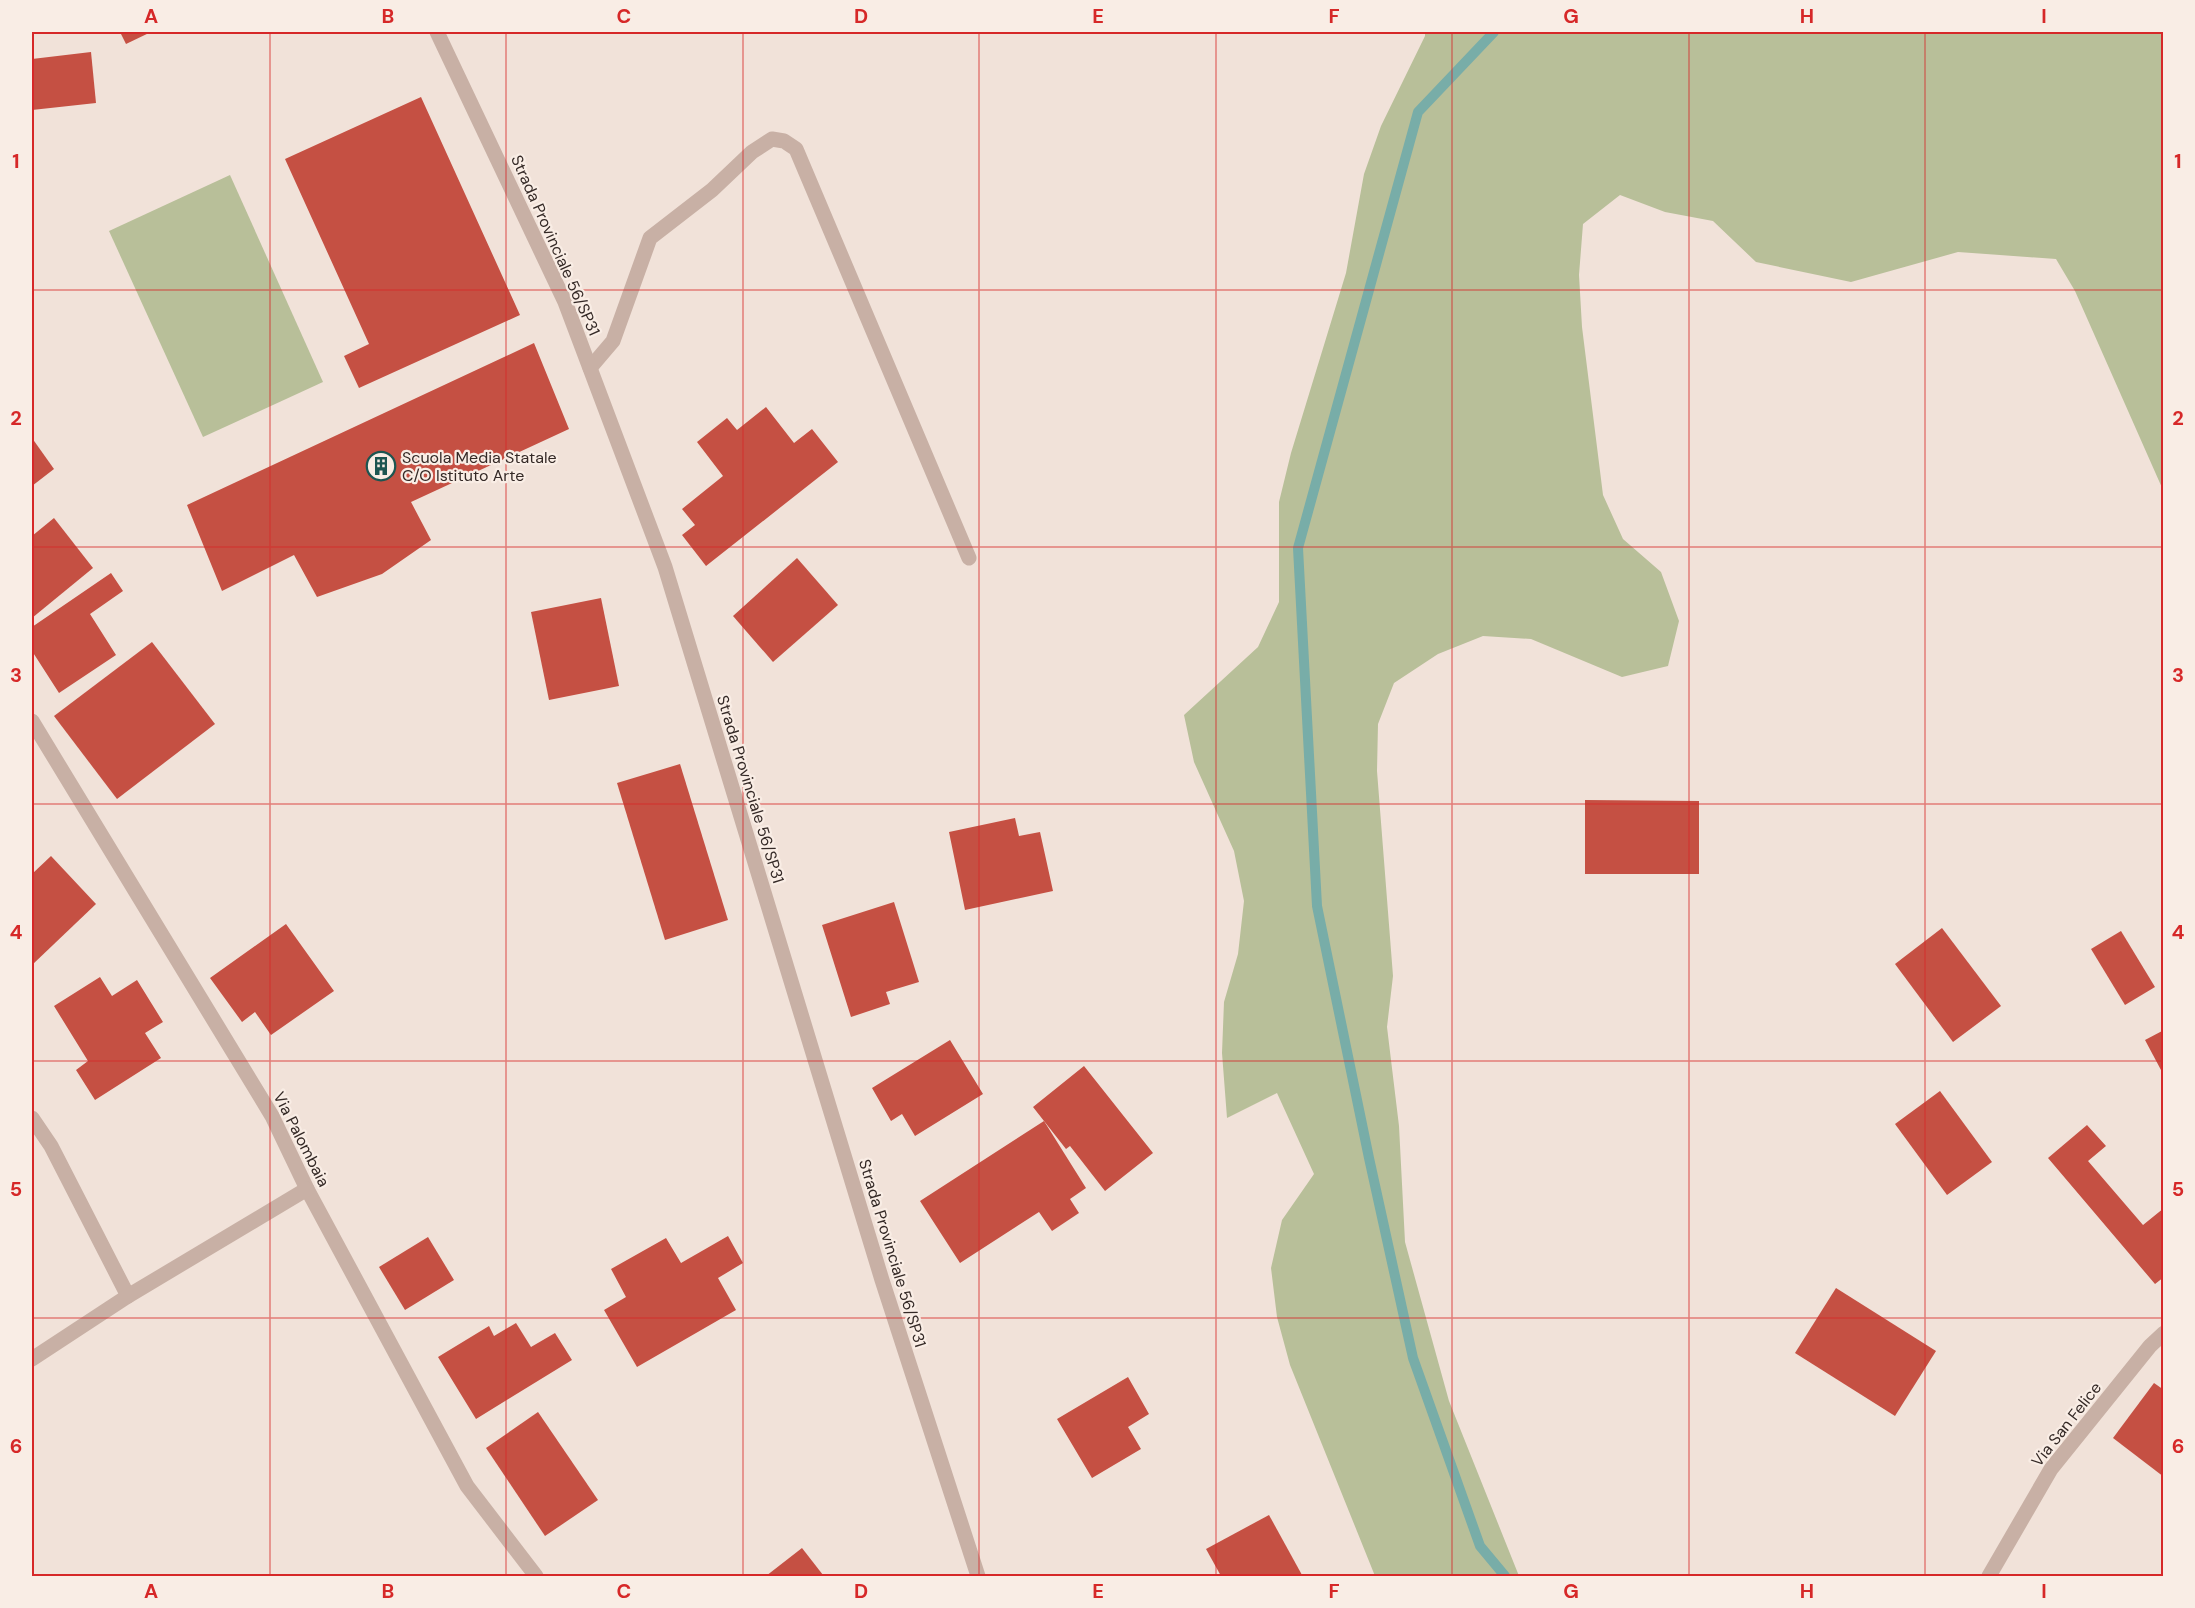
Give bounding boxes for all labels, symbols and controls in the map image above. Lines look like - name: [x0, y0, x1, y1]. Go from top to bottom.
- text: A: [144, 3, 158, 29]
- text: B: [382, 3, 394, 29]
- text: C: [617, 3, 631, 29]
- text: D: [854, 3, 868, 29]
- text: E: [1092, 3, 1104, 29]
- text: F: [1328, 3, 1340, 29]
- text: G: [1563, 3, 1579, 29]
- text: H: [1800, 3, 1814, 29]
- text: I: [2041, 3, 2047, 29]
- text: 1: [12, 148, 20, 174]
- text: 1: [2174, 148, 2182, 174]
- street label: Strada Provinciale 56/SP31: [506, 152, 605, 339]
- text: 2: [10, 405, 22, 431]
- text: 2: [2172, 405, 2184, 431]
- place label: Scuola Media Statale C/O Istituto Arte: [402, 447, 557, 486]
- building icon: Scuola Media Statale C/O Istituto Arte: [365, 450, 397, 482]
- text: 3: [10, 662, 22, 688]
- text: 3: [2172, 662, 2184, 688]
- street label: Strada Provinciale 56/SP31: [712, 693, 789, 886]
- text: 4: [10, 919, 23, 945]
- text: 4: [2172, 919, 2185, 945]
- street label: Via Palombaia: [269, 1088, 334, 1190]
- street label: Strada Provinciale 56/SP31: [854, 1157, 931, 1350]
- text: 5: [10, 1176, 22, 1202]
- text: 5: [2172, 1176, 2184, 1202]
- street label: Via San Felice: [2027, 1378, 2106, 1471]
- text: 6: [10, 1433, 22, 1459]
- text: 6: [2172, 1433, 2184, 1459]
- text: A: [144, 1578, 158, 1604]
- text: B: [382, 1578, 394, 1604]
- text: C: [617, 1578, 631, 1604]
- text: D: [854, 1578, 868, 1604]
- text: E: [1092, 1578, 1104, 1604]
- text: F: [1328, 1578, 1340, 1604]
- text: G: [1563, 1578, 1579, 1604]
- text: H: [1800, 1578, 1814, 1604]
- text: I: [2041, 1578, 2047, 1604]

